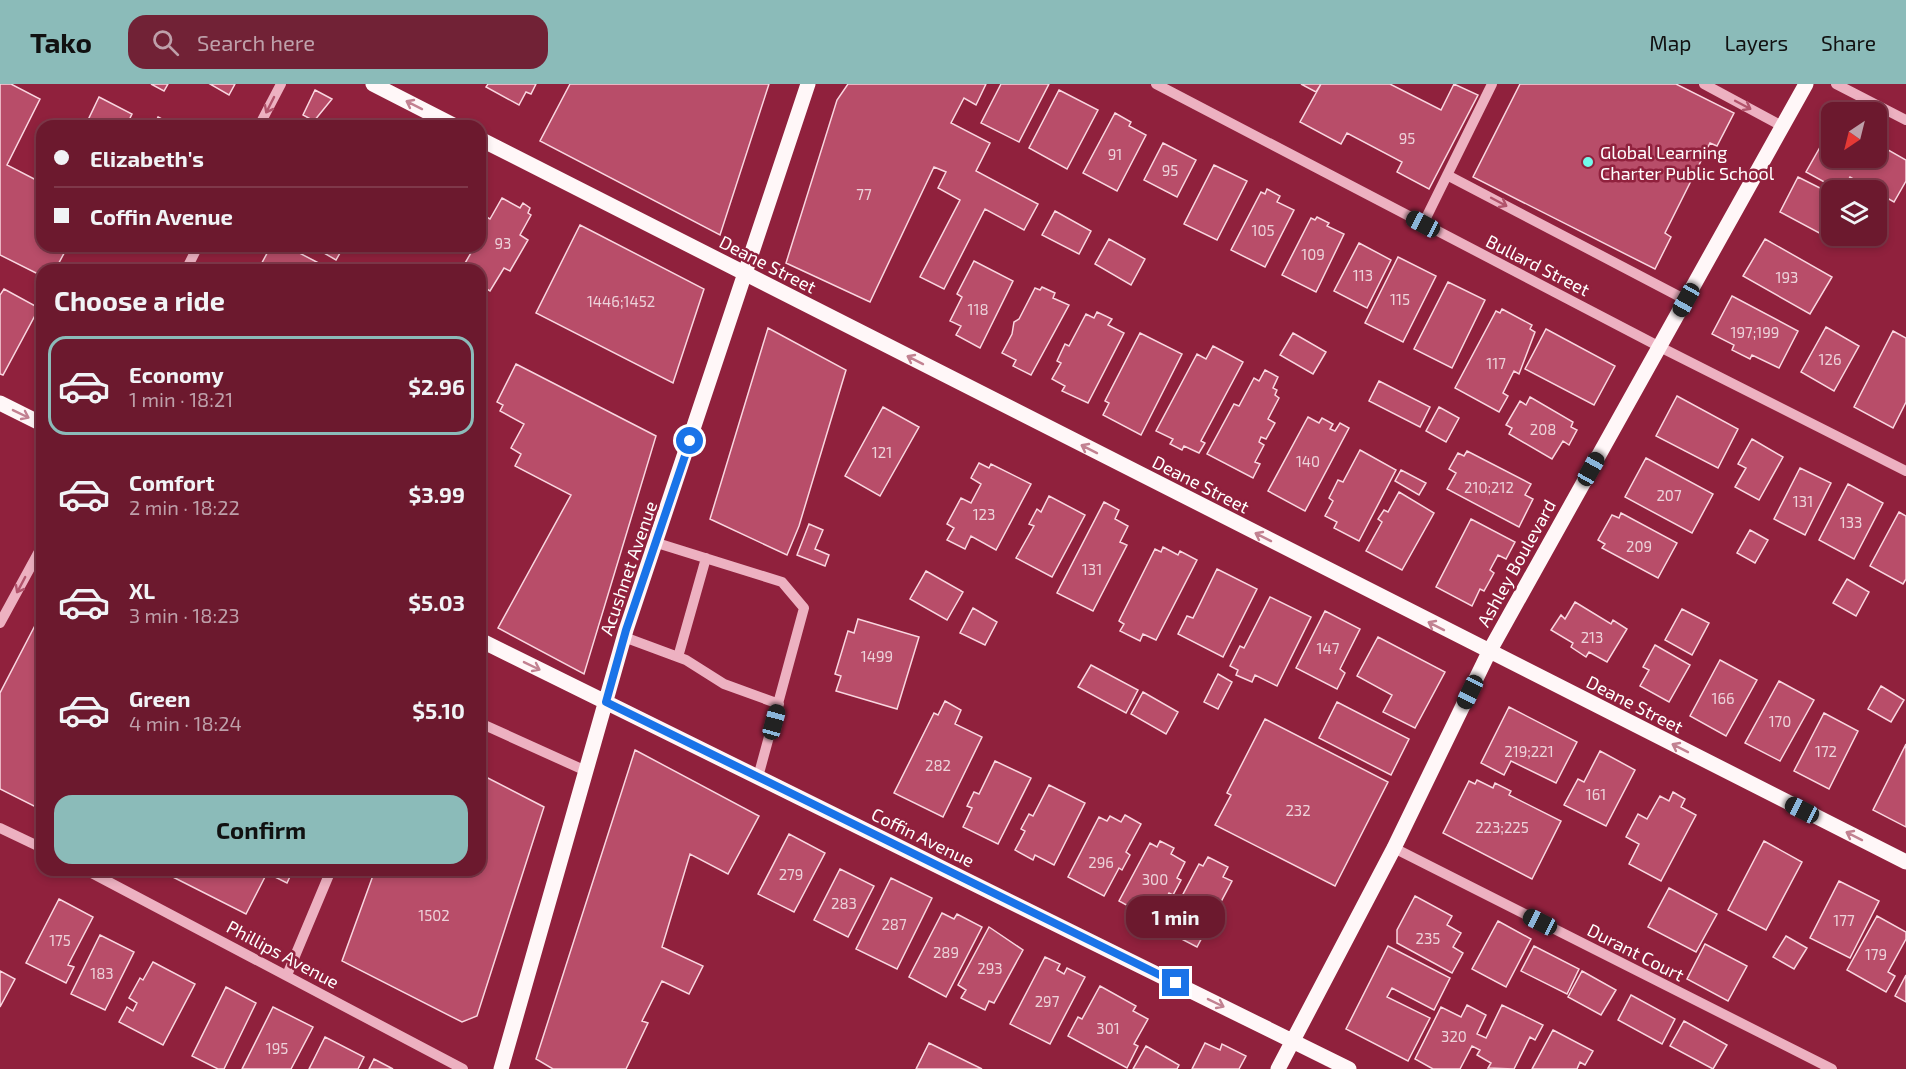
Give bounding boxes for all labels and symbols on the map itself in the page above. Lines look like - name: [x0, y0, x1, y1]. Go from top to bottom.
- one-way arrow: [264, 96, 276, 113]
- one-way arrow: [406, 99, 423, 111]
- one-way arrow: [1734, 99, 1751, 111]
- north arrow: [1821, 102, 1887, 168]
- house number: 95: [1399, 129, 1415, 147]
- place label: Global Learning Charter Public School: [1600, 141, 1775, 184]
- house number: 91: [1108, 145, 1122, 163]
- marker: Global Learning Charter Public School: [1581, 155, 1595, 169]
- house number: 95: [1162, 161, 1178, 179]
- house number: 77: [856, 185, 872, 203]
- one-way arrow: [1489, 197, 1507, 208]
- car: [1403, 208, 1443, 240]
- house number: 105: [1251, 221, 1275, 239]
- street label: Bullard Street: [1482, 229, 1594, 301]
- street label: Deane Street: [716, 230, 820, 298]
- house number: 93: [495, 234, 511, 252]
- house number: 109: [1301, 245, 1325, 263]
- house number: 113: [1353, 266, 1373, 284]
- house number: 193: [1776, 268, 1798, 286]
- car: [1669, 280, 1703, 320]
- house number: 115: [1390, 290, 1410, 308]
- house number: 1446;1452: [587, 292, 655, 310]
- house number: 118: [967, 300, 989, 318]
- house number: 197;199: [1731, 323, 1779, 341]
- house number: 126: [1819, 350, 1841, 368]
- one-way arrow: [906, 354, 924, 366]
- house number: 117: [1486, 354, 1506, 372]
- one-way arrow: [12, 408, 30, 420]
- house number: 208: [1530, 420, 1556, 438]
- route start: [676, 427, 703, 454]
- house number: 121: [872, 443, 892, 461]
- one-way arrow: [1080, 443, 1098, 454]
- car: [1574, 449, 1608, 489]
- street label: Deane Street: [1149, 450, 1253, 518]
- house number: 140: [1296, 452, 1320, 470]
- house number: 210;212: [1464, 478, 1514, 496]
- house number: 207: [1656, 486, 1682, 504]
- house number: 131: [1793, 492, 1813, 510]
- street label: Ashley Boulevard: [1472, 495, 1560, 631]
- street label: Acushnet Avenue: [595, 498, 661, 638]
- house number: 123: [973, 505, 995, 523]
- house number: 133: [1840, 513, 1862, 531]
- one-way arrow: [1254, 531, 1272, 543]
- house number: 209: [1626, 537, 1652, 555]
- house number: 131: [1082, 560, 1102, 578]
- one-way arrow: [15, 575, 26, 593]
- one-way arrow: [1428, 619, 1446, 631]
- house number: 213: [1581, 628, 1603, 646]
- house number: 147: [1317, 639, 1340, 657]
- house number: 1499: [861, 647, 893, 665]
- one-way arrow: [523, 660, 541, 672]
- street label: Deane Street: [1583, 670, 1687, 738]
- car: [1454, 672, 1486, 712]
- house number: 166: [1711, 689, 1735, 707]
- car: [761, 702, 787, 742]
- house number: 170: [1769, 712, 1791, 730]
- house number: 219;221: [1504, 742, 1554, 760]
- one-way arrow: [1671, 742, 1689, 754]
- house number: 172: [1815, 742, 1837, 760]
- house number: 282: [925, 756, 951, 774]
- house number: 161: [1586, 785, 1606, 803]
- car: [1782, 794, 1822, 826]
- house number: 232: [1285, 801, 1311, 819]
- street label: Coffin Avenue: [868, 803, 978, 871]
- house number: 223;225: [1475, 818, 1529, 836]
- one-way arrow: [1845, 830, 1863, 841]
- house number: 296: [1088, 853, 1114, 871]
- house number: 279: [779, 865, 803, 883]
- house number: 300: [1142, 870, 1168, 888]
- house number: 283: [831, 894, 857, 912]
- callout: 1 min: [1126, 896, 1226, 938]
- house number: 1502: [418, 906, 450, 924]
- car: [1520, 906, 1560, 938]
- house number: 177: [1833, 911, 1855, 929]
- street label: Phillips Avenue: [223, 915, 343, 993]
- house number: 287: [881, 915, 907, 933]
- street label: Durant Court: [1584, 918, 1688, 986]
- house number: 235: [1416, 929, 1440, 947]
- house number: 175: [49, 931, 71, 949]
- house number: 289: [933, 943, 959, 961]
- house number: 179: [1865, 945, 1887, 963]
- house number: 293: [977, 959, 1003, 977]
- house number: 183: [90, 964, 114, 982]
- route end: [1162, 969, 1189, 996]
- house number: 297: [1035, 992, 1060, 1010]
- one-way arrow: [1206, 998, 1224, 1009]
- house number: 301: [1096, 1019, 1120, 1037]
- house number: 320: [1441, 1027, 1467, 1045]
- house number: 195: [266, 1039, 288, 1057]

